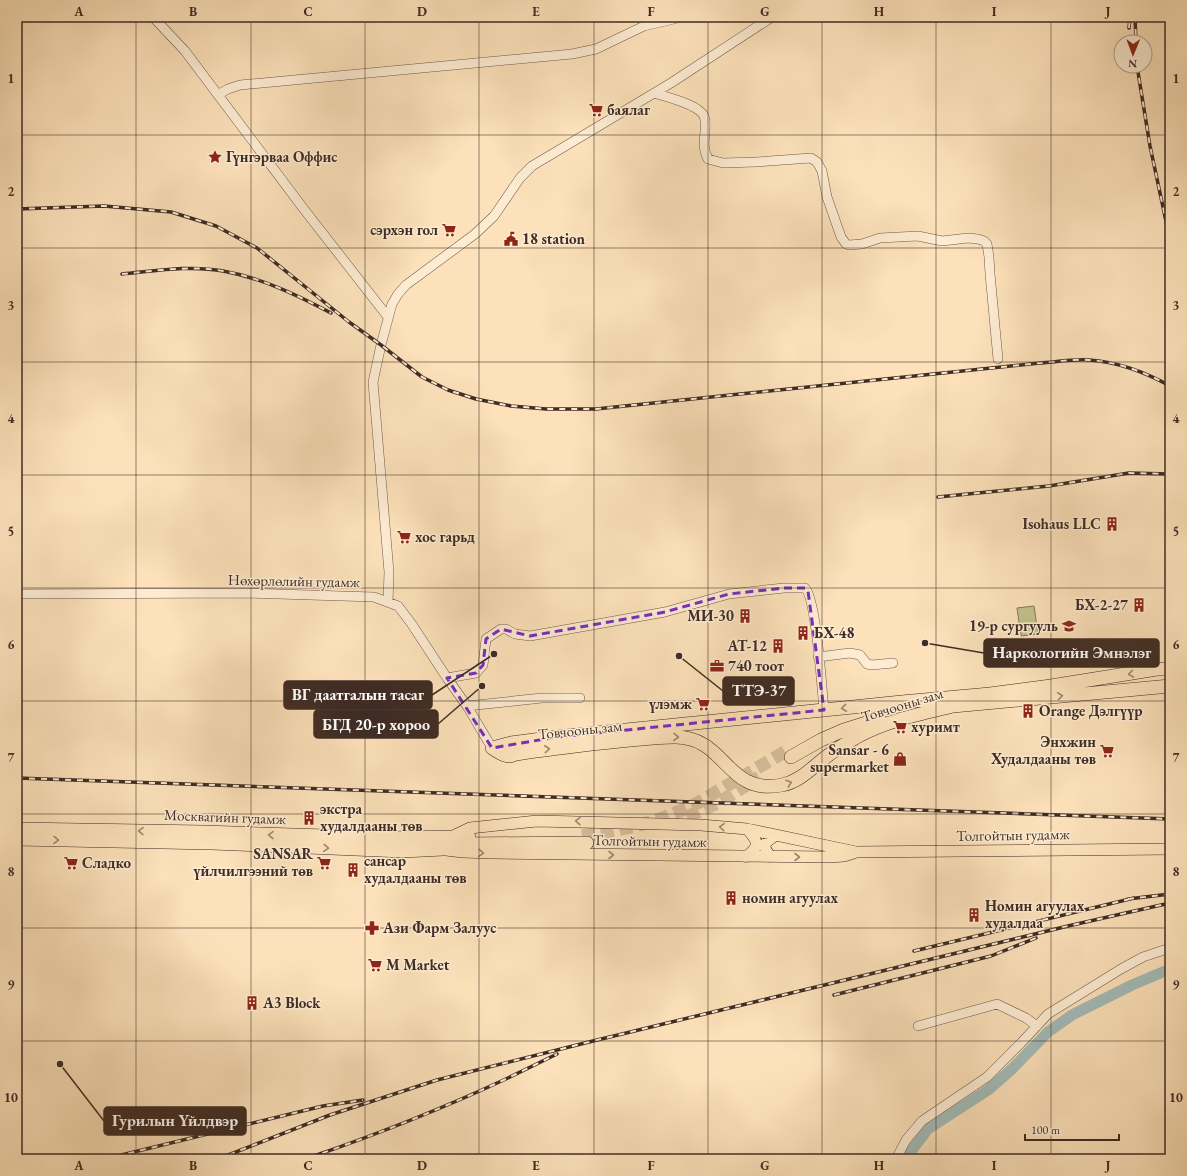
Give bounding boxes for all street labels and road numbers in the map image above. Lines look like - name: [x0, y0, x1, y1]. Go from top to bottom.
- street label: Нөхөрлөлийн гудамж: [228, 570, 361, 591]
- street label: Товчооны зам: [859, 683, 946, 726]
- street label: Товчооны зам: [537, 716, 624, 743]
- street label: Москвагийн гудамж: [164, 805, 287, 828]
- street label: Толгойтын гудамж: [956, 824, 1070, 845]
- street label: Толгойтын гудамж: [593, 830, 708, 851]

